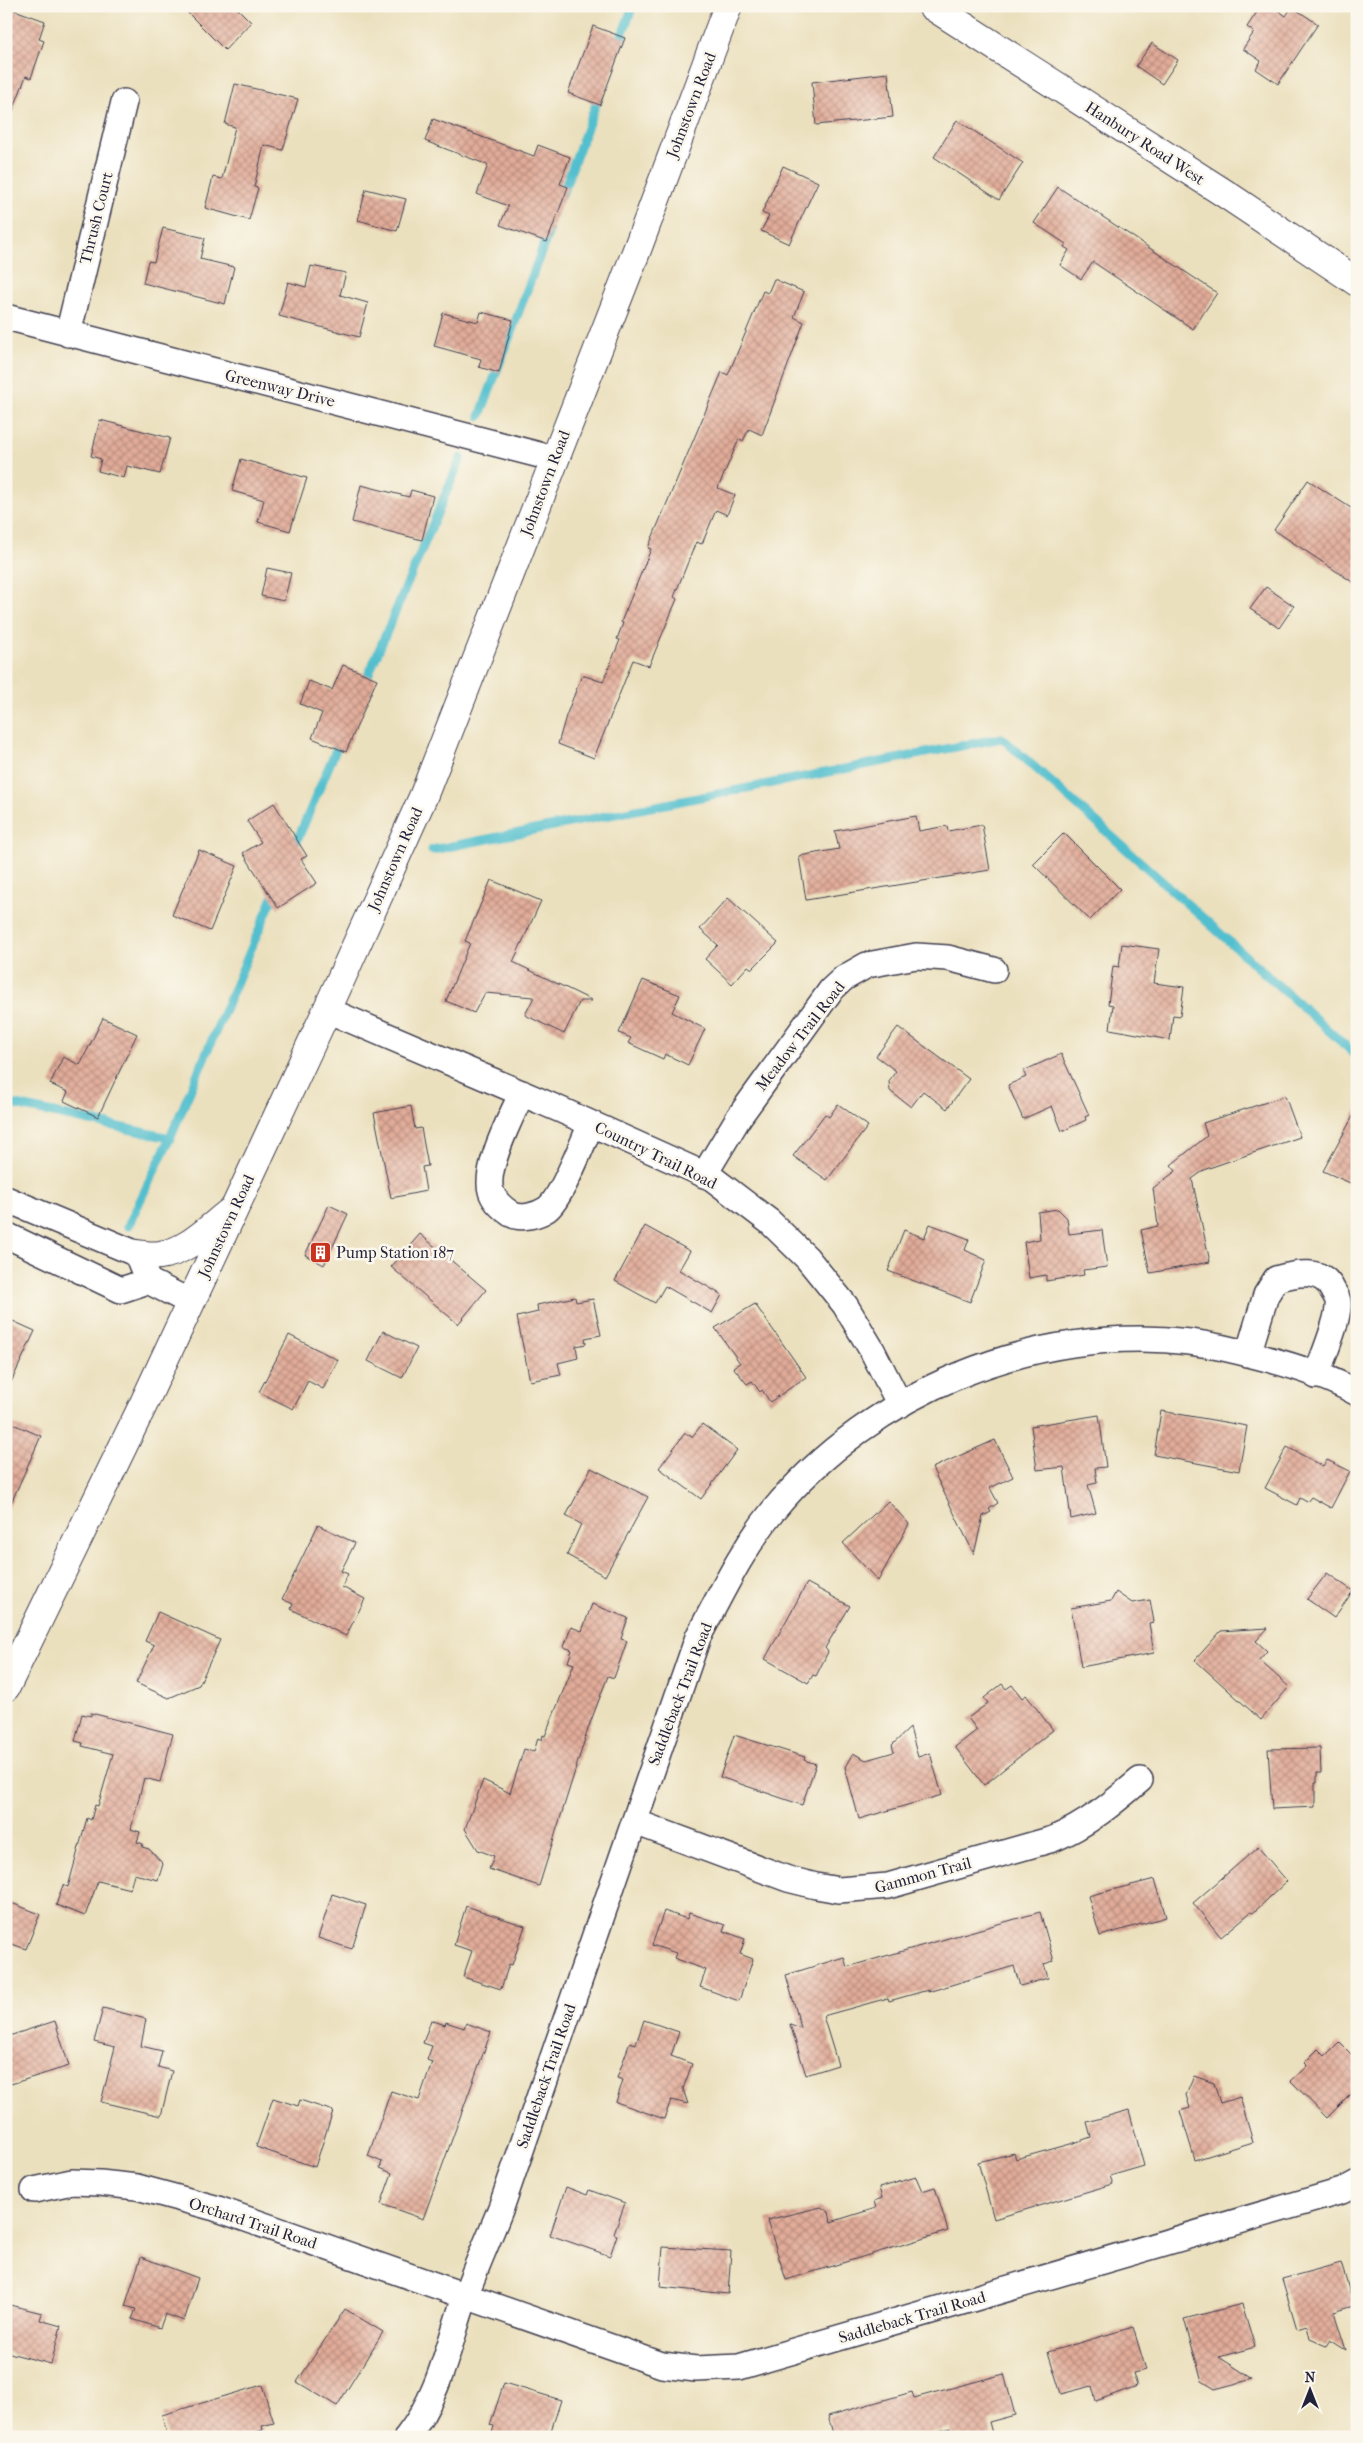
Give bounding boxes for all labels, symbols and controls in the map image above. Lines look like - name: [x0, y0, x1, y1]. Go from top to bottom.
- street label: Johnstown Road: [661, 49, 720, 162]
- street label: Hanbury Road West: [1082, 97, 1209, 189]
- street label: Thrush Court: [75, 169, 117, 266]
- street label: Greenway Drive: [223, 365, 337, 411]
- street label: Johnstown Road: [515, 427, 574, 540]
- street label: Johnstown Road: [363, 804, 426, 916]
- street label: Meadow Trail Road: [751, 977, 849, 1095]
- street label: Country Trail Road: [592, 1117, 720, 1193]
- street label: Johnstown Road: [193, 1171, 258, 1282]
- building icon: Pump Station 187: [308, 1240, 332, 1264]
- place label: Pump Station 187: [336, 1243, 454, 1262]
- street label: Saddleback Trail Road: [644, 1619, 716, 1768]
- street label: Gammon Trail: [873, 1853, 974, 1897]
- street label: Saddleback Trail Road: [512, 2001, 580, 2151]
- street label: Orchard Trail Road: [187, 2193, 320, 2253]
- street label: Saddleback Trail Road: [836, 2287, 988, 2347]
- north arrow: [1286, 2366, 1336, 2416]
- text: N: [1305, 2369, 1316, 2386]

